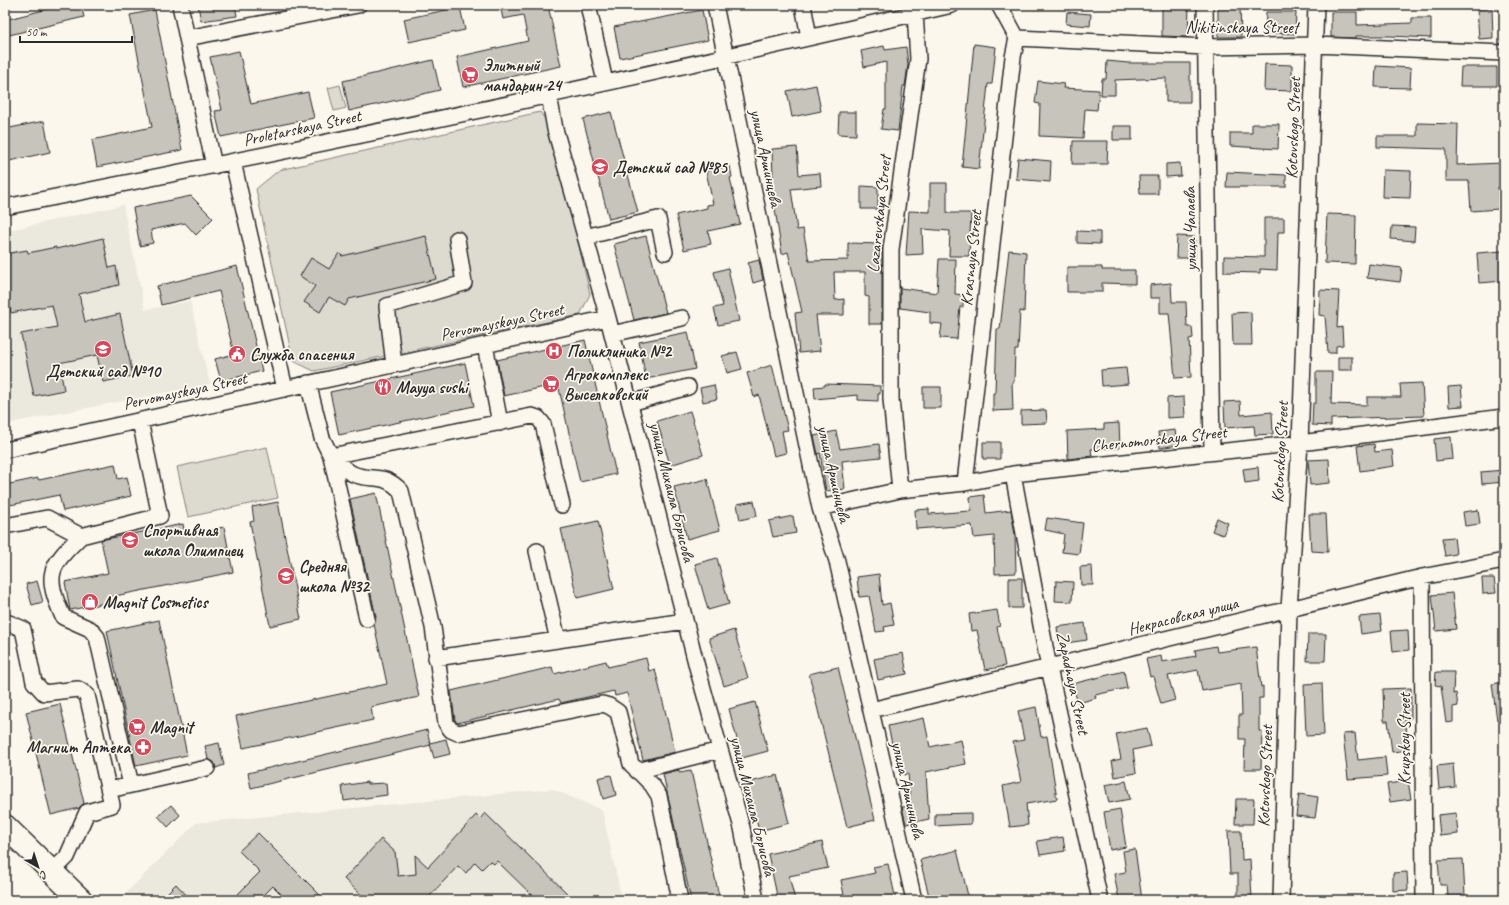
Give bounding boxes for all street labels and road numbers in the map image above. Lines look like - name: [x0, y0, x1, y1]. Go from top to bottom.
- street label: Nikitinskaya Street: [1186, 17, 1301, 38]
- street label: Kotovskogo Street: [1281, 74, 1305, 179]
- street label: Proletarskaya Street: [241, 105, 365, 151]
- street label: улица Аршинцева: [745, 106, 787, 211]
- street label: Lazarevskaya Street: [862, 152, 896, 273]
- street label: улица Чапаева: [1179, 185, 1201, 272]
- street label: Krasnaya Street: [956, 207, 987, 307]
- street label: Pervomayskaya Street: [438, 298, 568, 345]
- street label: Pervomayskaya Street: [121, 367, 251, 414]
- street label: Kotovskogo Street: [1267, 398, 1293, 503]
- street label: улица Михаила Борисова: [644, 419, 700, 565]
- street label: Chernomorskaya Street: [1090, 421, 1230, 457]
- street label: улица Аршинцева: [812, 422, 856, 527]
- street label: Некрасовская улица: [1126, 592, 1241, 640]
- street label: Zapadnaya Street: [1052, 630, 1095, 739]
- street label: Krupskoy Street: [1394, 691, 1415, 785]
- street label: Kotovskogo Street: [1253, 722, 1277, 827]
- street label: улица Михаила Борисова: [725, 733, 781, 879]
- street label: улица Аршинцева: [886, 738, 930, 843]

